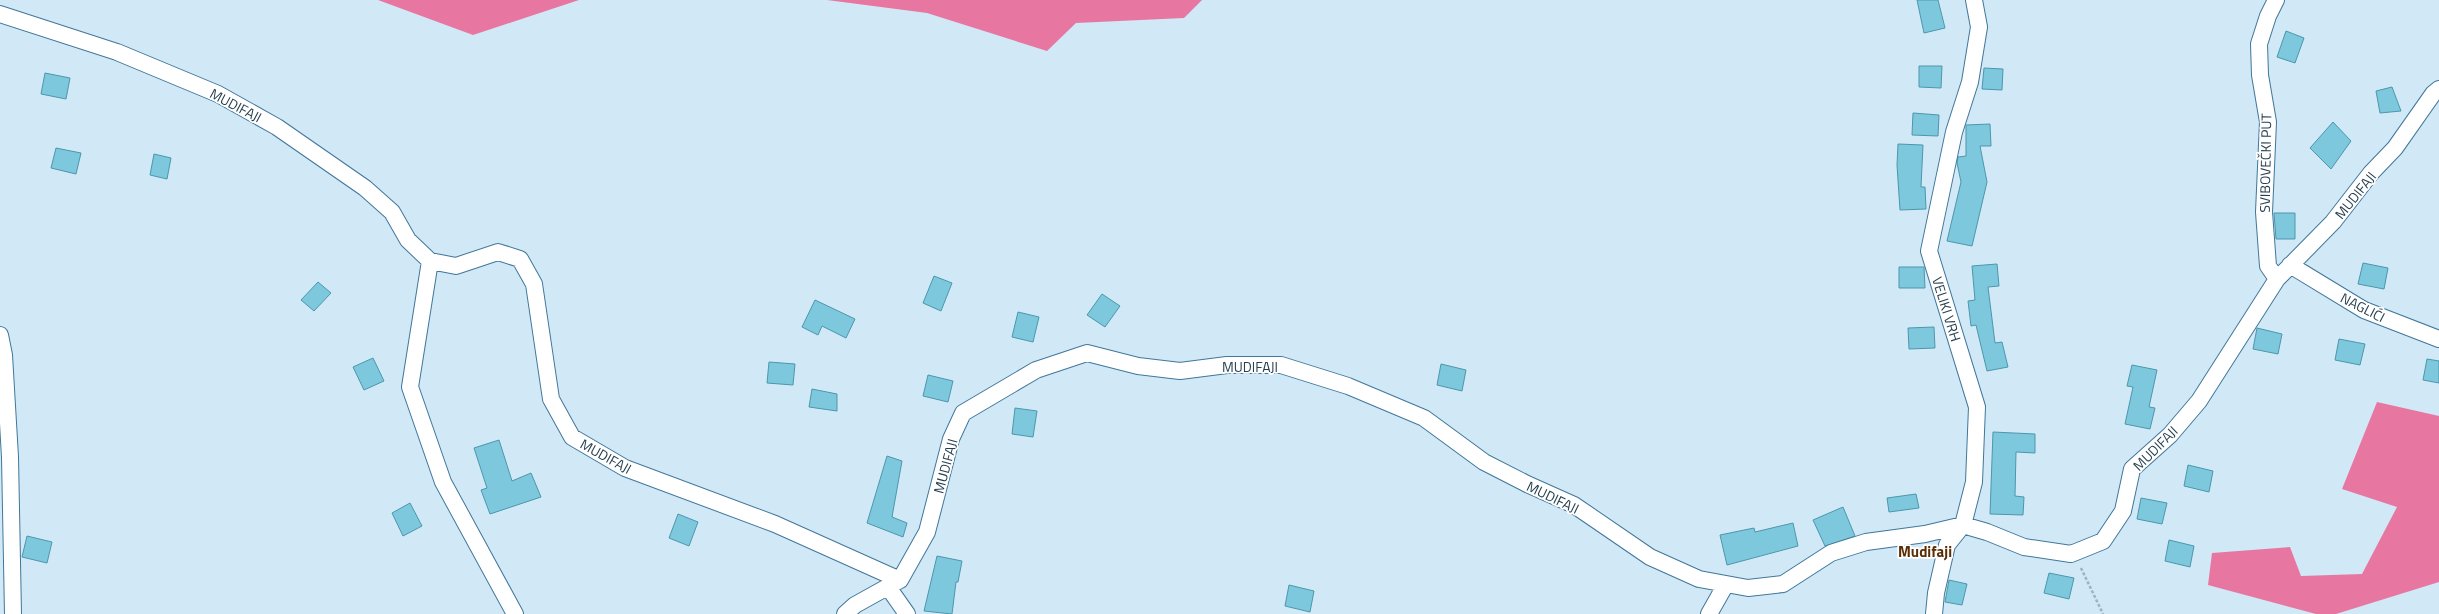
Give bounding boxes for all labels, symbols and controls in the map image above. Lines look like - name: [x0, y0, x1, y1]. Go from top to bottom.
- street label: MUDIFAJI: [206, 83, 266, 127]
- street label: SVIBOVEČKI PUT: [2254, 113, 2276, 213]
- street label: MUDIFAJI: [2329, 167, 2381, 223]
- street label: VELIKI VRH: [1927, 274, 1967, 344]
- street label: NAGLIĆI: [2337, 287, 2389, 327]
- street label: MUDIFAJI: [1222, 356, 1278, 377]
- street label: MUDIFAJI: [2128, 421, 2182, 475]
- street label: MUDIFAJI: [576, 433, 636, 479]
- street label: MUDIFAJI: [928, 436, 962, 496]
- street label: MUDIFAJI: [1523, 475, 1583, 519]
- district label: Mudifaji: [1898, 540, 1952, 563]

